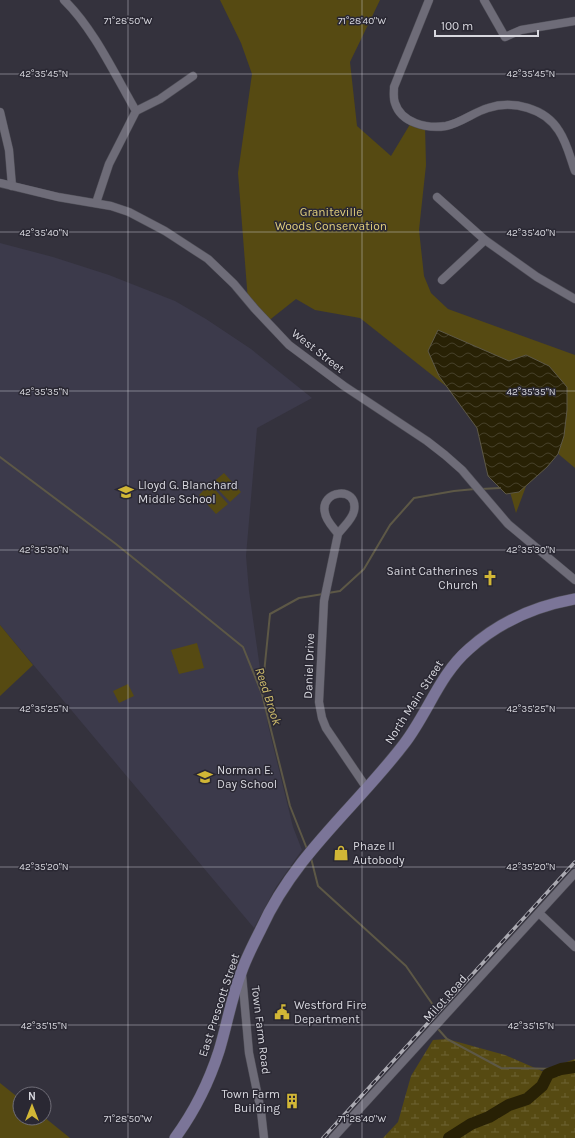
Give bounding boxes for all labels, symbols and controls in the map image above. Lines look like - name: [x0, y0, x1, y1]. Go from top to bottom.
- scale bar: [435, 12, 538, 38]
- text: 71°28'50"W: [104, 15, 152, 27]
- text: 71°28'40"W: [338, 15, 386, 27]
- text: 100 m: [441, 19, 473, 33]
- text: 42°35'45"N: [20, 68, 68, 80]
- text: 42°35'45"N: [507, 68, 555, 80]
- park label: Graniteville Woods Conservation: [275, 205, 387, 233]
- text: 42°35'40"N: [19, 227, 69, 239]
- text: 42°35'40"N: [506, 227, 556, 239]
- street label: West Street: [289, 326, 348, 376]
- text: 42°35'35"N: [19, 386, 69, 398]
- text: 42°35'35"N: [506, 386, 556, 398]
- place label: Lloyd G. Blanchard Middle School: [138, 478, 238, 506]
- school or university icon: Lloyd G. Blanchard Middle School: [117, 483, 135, 501]
- text: 42°35'30"N: [19, 544, 69, 556]
- text: 42°35'30"N: [506, 544, 556, 556]
- place label: Saint Catherines Church: [386, 564, 478, 592]
- church icon: Saint Catherines Church: [481, 569, 499, 587]
- street label: Daniel Drive: [301, 633, 317, 699]
- street label: North Main Street: [382, 657, 447, 747]
- water label: Reed Brook: [252, 665, 285, 727]
- text: 42°35'25"N: [19, 703, 69, 715]
- text: 42°35'25"N: [506, 703, 556, 715]
- place label: Norman E. Day School: [217, 763, 277, 791]
- school or university icon: Norman E. Day School: [196, 768, 214, 786]
- place label: Phaze II Autobody: [353, 839, 405, 867]
- shop icon: Phaze II Autobody: [332, 844, 350, 862]
- text: 42°35'20"N: [19, 861, 69, 873]
- text: 42°35'20"N: [506, 861, 556, 873]
- street label: East Prescott Street: [196, 951, 242, 1059]
- street label: Milot Road: [420, 972, 470, 1024]
- street label: Town Farm Road: [249, 985, 273, 1075]
- place label: Westford Fire Department: [294, 998, 367, 1026]
- public building icon: Westford Fire Department: [273, 1003, 291, 1021]
- text: 42°35'15"N: [21, 1020, 67, 1032]
- text: 42°35'15"N: [508, 1020, 554, 1032]
- north arrow: [12, 1086, 52, 1126]
- place label: Town Farm Building: [221, 1087, 280, 1115]
- text: N: [28, 1090, 36, 1103]
- building icon: Town Farm Building: [283, 1092, 301, 1110]
- text: 71°28'50"W: [104, 1113, 152, 1125]
- text: 71°28'40"W: [338, 1113, 386, 1125]

